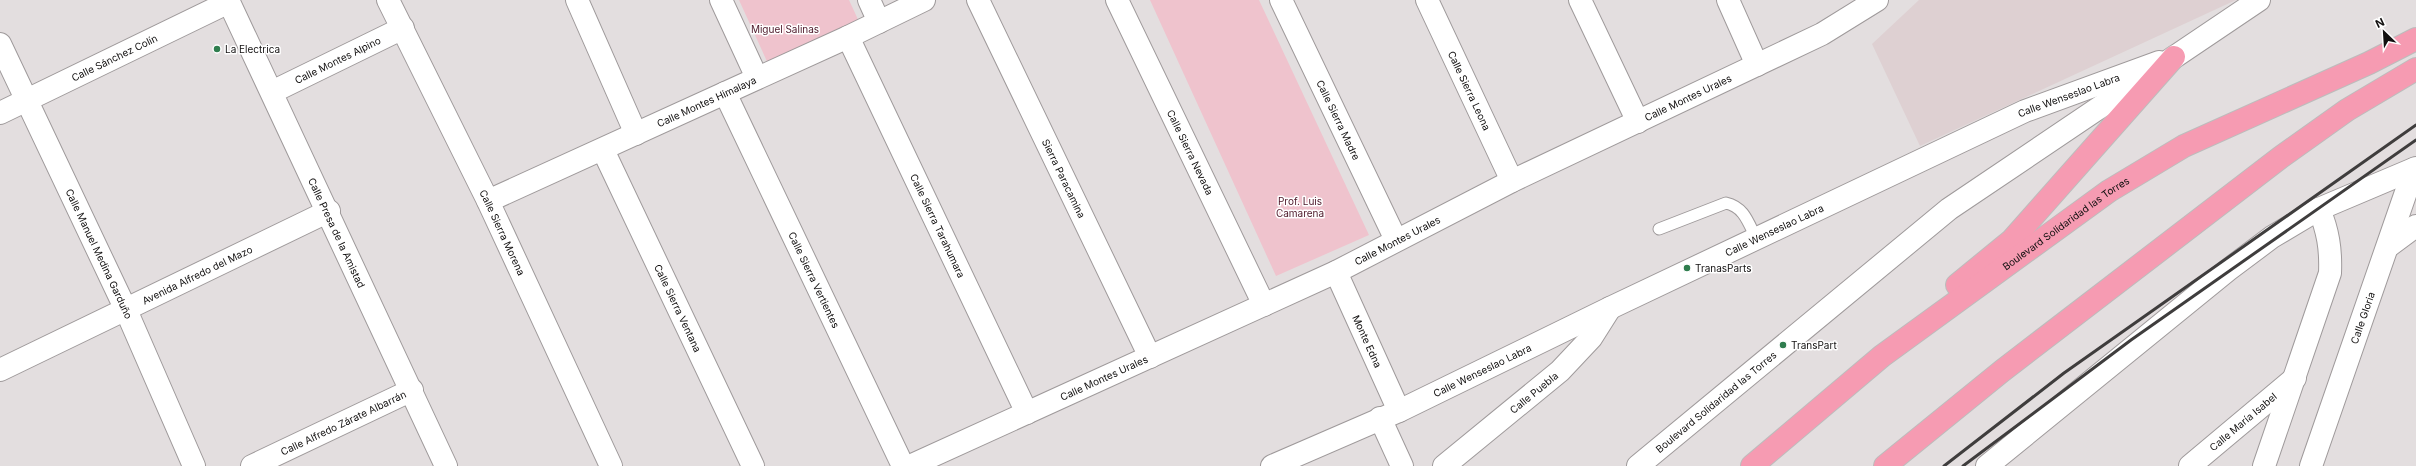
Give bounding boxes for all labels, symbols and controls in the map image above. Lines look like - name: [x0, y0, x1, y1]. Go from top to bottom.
- north arrow: [2364, 12, 2404, 52]
- text: N: [2373, 15, 2387, 31]
- park label: Miguel Salinas: [751, 23, 819, 35]
- street label: Calle Sánchez Colín: [69, 32, 159, 84]
- street label: Calle Montes Alpino: [293, 34, 383, 86]
- place label: La Electrica: [225, 43, 280, 55]
- marker: La Electrica: [212, 44, 222, 54]
- street label: Calle Sierra Leona: [1446, 49, 1493, 132]
- street label: Calle Wenseslao Labra: [2016, 71, 2121, 120]
- street label: Calle Montes Urales: [1643, 72, 1733, 123]
- street label: Calle Montes Himalaya: [655, 74, 758, 129]
- street label: Calle Sierra Madre: [1314, 78, 1363, 162]
- street label: Calle Sierra Nevada: [1165, 108, 1216, 197]
- street label: Sierra Paracamina: [1040, 137, 1088, 220]
- street label: Calle Sierra Tarahumara: [908, 172, 968, 280]
- street label: Boulevard Solidaridad las Torres: [2000, 174, 2131, 272]
- street label: Calle Presa de la Amistad: [306, 176, 368, 290]
- street label: Calle Manuel Medina Garduño: [63, 187, 135, 321]
- street label: Calle Sierra Morena: [477, 187, 528, 277]
- park label: Prof. Luis Camarena: [1276, 195, 1324, 219]
- street label: Calle Wenseslao Labra: [1723, 202, 1825, 259]
- street label: Calle Montes Urales: [1352, 213, 1442, 267]
- street label: Calle Sierra Vertientes: [786, 230, 842, 330]
- street label: Avenida Alfredo del Mazo: [140, 243, 254, 306]
- street label: Calle Sierra Ventana: [652, 262, 704, 354]
- place label: TranasParts: [1695, 262, 1751, 274]
- marker: TranasParts: [1682, 263, 1692, 273]
- street label: Calle Gloria: [2348, 290, 2377, 345]
- street label: Monte Edna: [1350, 313, 1385, 369]
- place label: TransPart: [1791, 339, 1837, 351]
- marker: TransPart: [1778, 340, 1788, 350]
- street label: Calle Wenseslao Labra: [1431, 341, 1533, 399]
- street label: Boulevard Solidaridad las Torres: [1653, 348, 1779, 455]
- street label: Calle Montes Urales: [1058, 353, 1150, 403]
- street label: Calle Puebla: [1507, 369, 1560, 416]
- street label: Calle Alfredo Zárate Albarrán: [279, 388, 408, 458]
- street label: Calle María Isabel: [2207, 390, 2279, 453]

